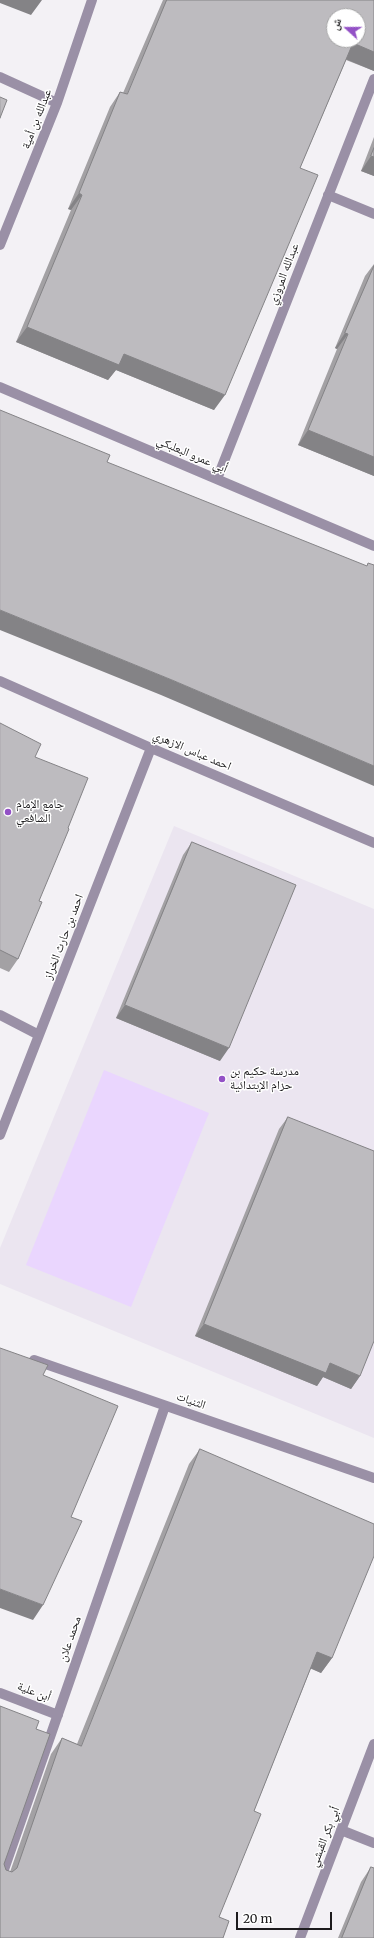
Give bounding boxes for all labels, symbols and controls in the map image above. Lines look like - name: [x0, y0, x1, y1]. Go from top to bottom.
- north arrow: [326, 8, 366, 48]
- text: ش: [327, 16, 344, 32]
- street label: عبدالله بن أمية: [19, 87, 55, 151]
- street label: عبدالله المروزي: [266, 241, 302, 307]
- street label: أبي عمرو البعلبكي: [154, 434, 230, 476]
- street label: احمد عباس الازهري: [151, 728, 233, 774]
- place label: جامع الإمام الشافعي: [16, 798, 64, 826]
- marker: جامع الإمام الشافعي: [3, 807, 13, 817]
- street label: احمد بن حارث الخراز: [41, 892, 87, 982]
- place label: مدرسة حكيم بن حزام الإبتدائية: [230, 1065, 299, 1093]
- marker: مدرسة حكيم بن حزام الإبتدائية: [217, 1074, 227, 1084]
- street label: الثنيات: [175, 1389, 207, 1413]
- street label: محمد علان: [55, 1614, 85, 1664]
- street label: أبن علية: [15, 1679, 53, 1705]
- street label: أبي بكر القبشي: [307, 1805, 343, 1869]
- scale bar: [238, 1904, 334, 1930]
- text: 20 m: [243, 1911, 272, 1926]

